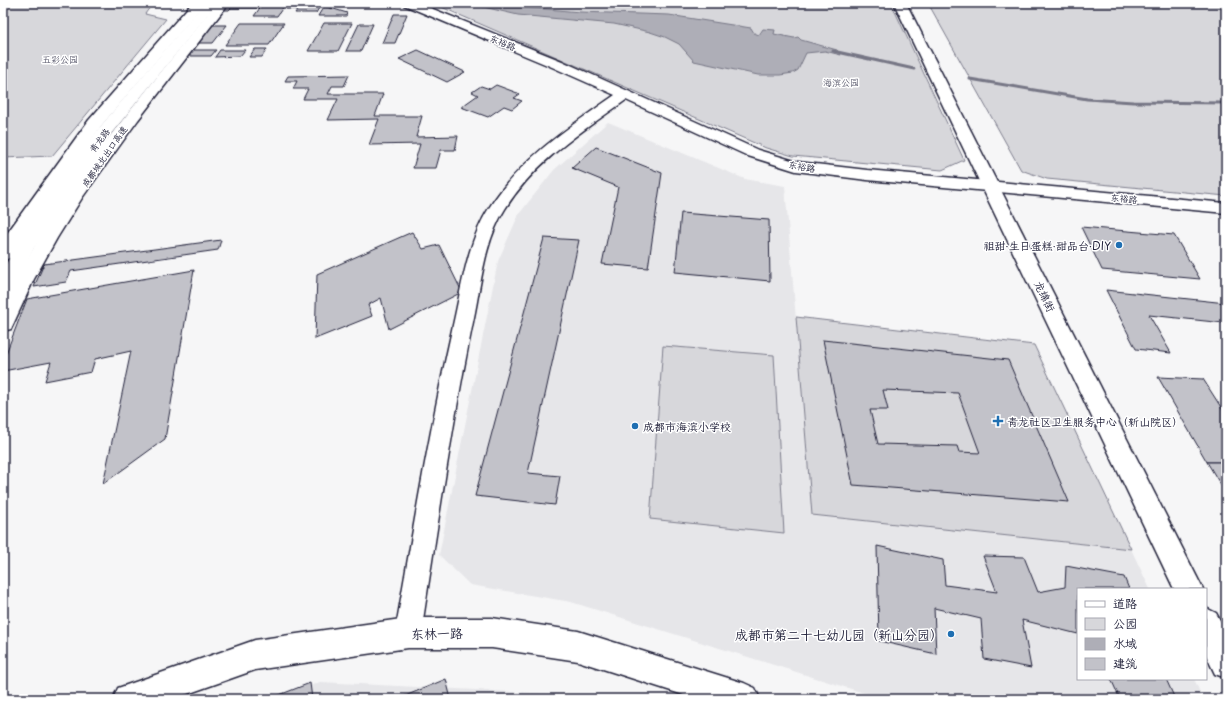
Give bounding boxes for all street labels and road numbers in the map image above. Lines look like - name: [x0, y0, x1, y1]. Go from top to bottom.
- street label: 东裕路: [488, 30, 518, 54]
- street label: 成都城北出口高速: [78, 122, 130, 190]
- street label: 青龙路: [85, 125, 113, 155]
- street label: 东裕路: [787, 157, 817, 175]
- street label: 东裕路: [1110, 190, 1138, 206]
- street label: 龙绵街: [1030, 277, 1060, 315]
- street label: 东林一路: [411, 623, 463, 643]

